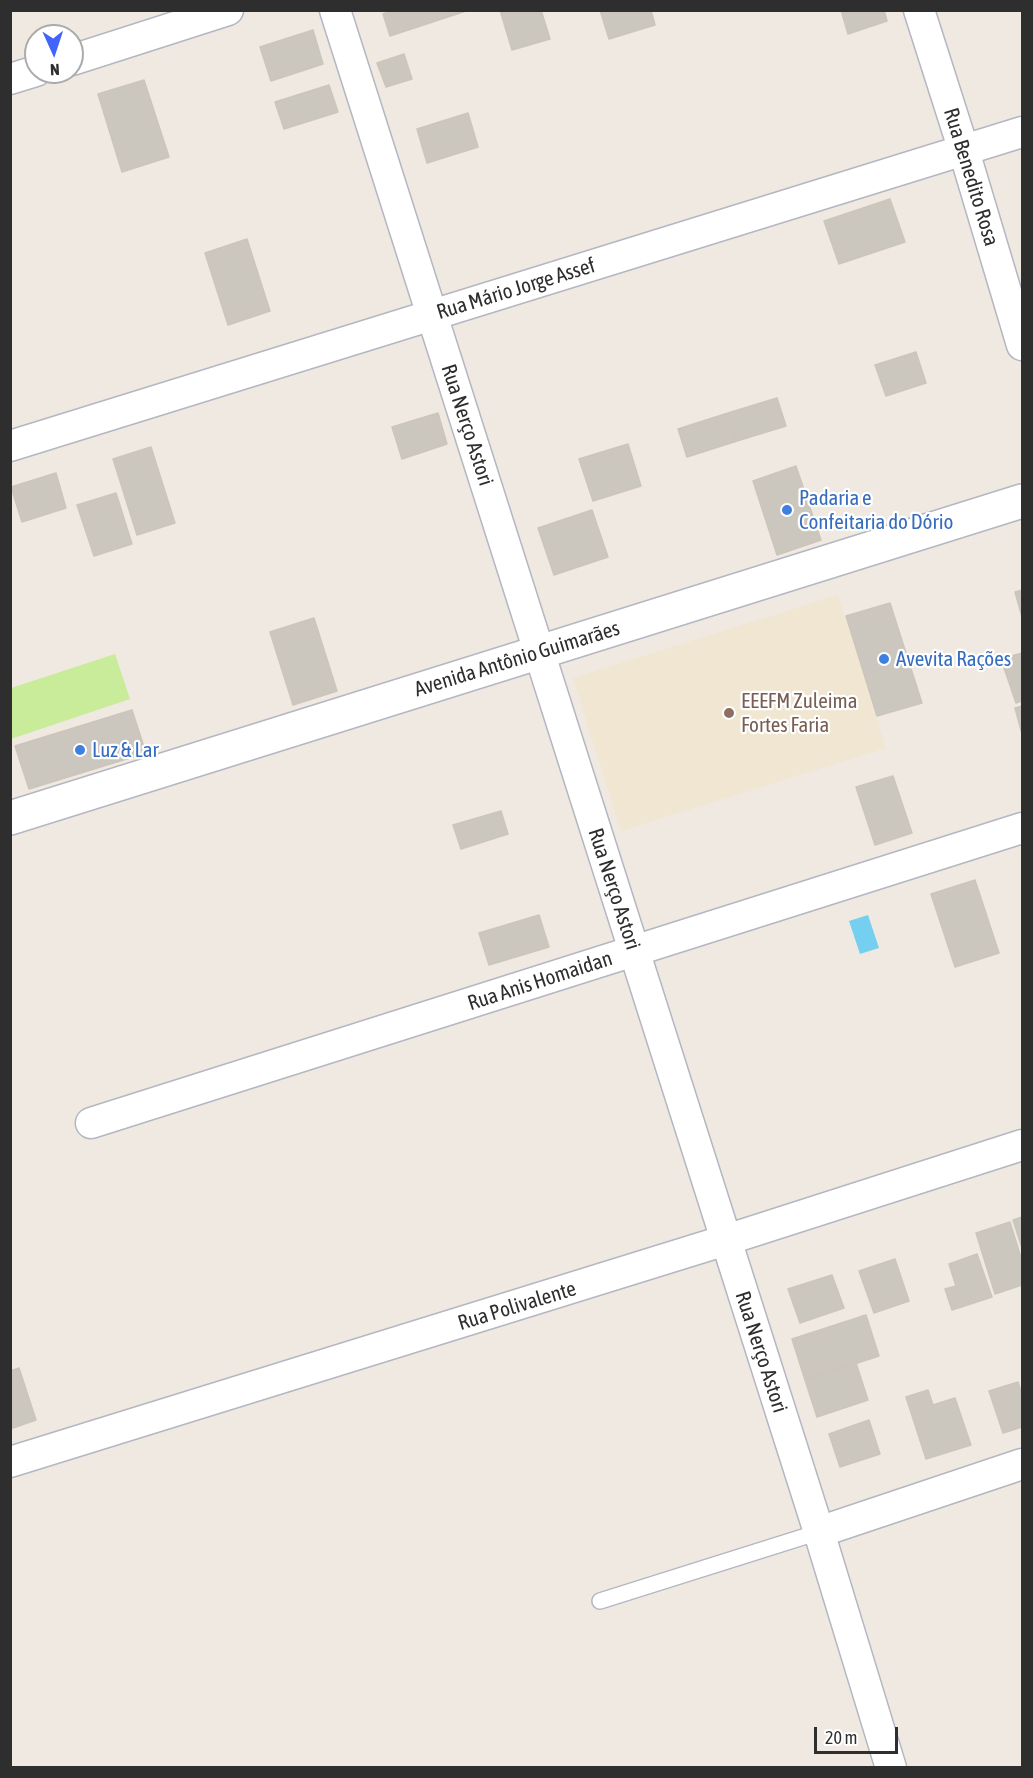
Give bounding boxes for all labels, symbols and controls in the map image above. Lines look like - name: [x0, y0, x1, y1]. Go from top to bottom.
- north arrow: [24, 24, 84, 84]
- text: N: [50, 61, 60, 79]
- street label: Rua Benedito Rosa: [938, 105, 1004, 249]
- street label: Rua Mário Jorge Assef: [434, 253, 598, 325]
- street label: Rua Nerço Astori: [435, 361, 499, 489]
- place label: Padaria e Confeitaria do Dório: [799, 485, 953, 535]
- marker: Padaria e Confeitaria do Dório: [780, 503, 794, 517]
- street label: Avenida Antônio Guimarães: [411, 616, 623, 702]
- place label: Avevita Rações: [896, 646, 1011, 672]
- marker: Avevita Rações: [877, 652, 891, 666]
- place label: EEEFM Zuleima Fortes Faria: [741, 688, 857, 738]
- marker: EEEFM Zuleima Fortes Faria: [722, 706, 736, 720]
- place label: Luz & Lar: [92, 737, 159, 763]
- marker: Luz & Lar: [73, 743, 87, 757]
- street label: Rua Nerço Astori: [582, 825, 646, 953]
- street label: Rua Anis Homaidan: [465, 946, 615, 1016]
- street label: Rua Polivalente: [455, 1276, 579, 1336]
- street label: Rua Nerço Astori: [729, 1288, 793, 1416]
- scale bar: [817, 1715, 901, 1753]
- text: 20 m: [825, 1727, 857, 1748]

